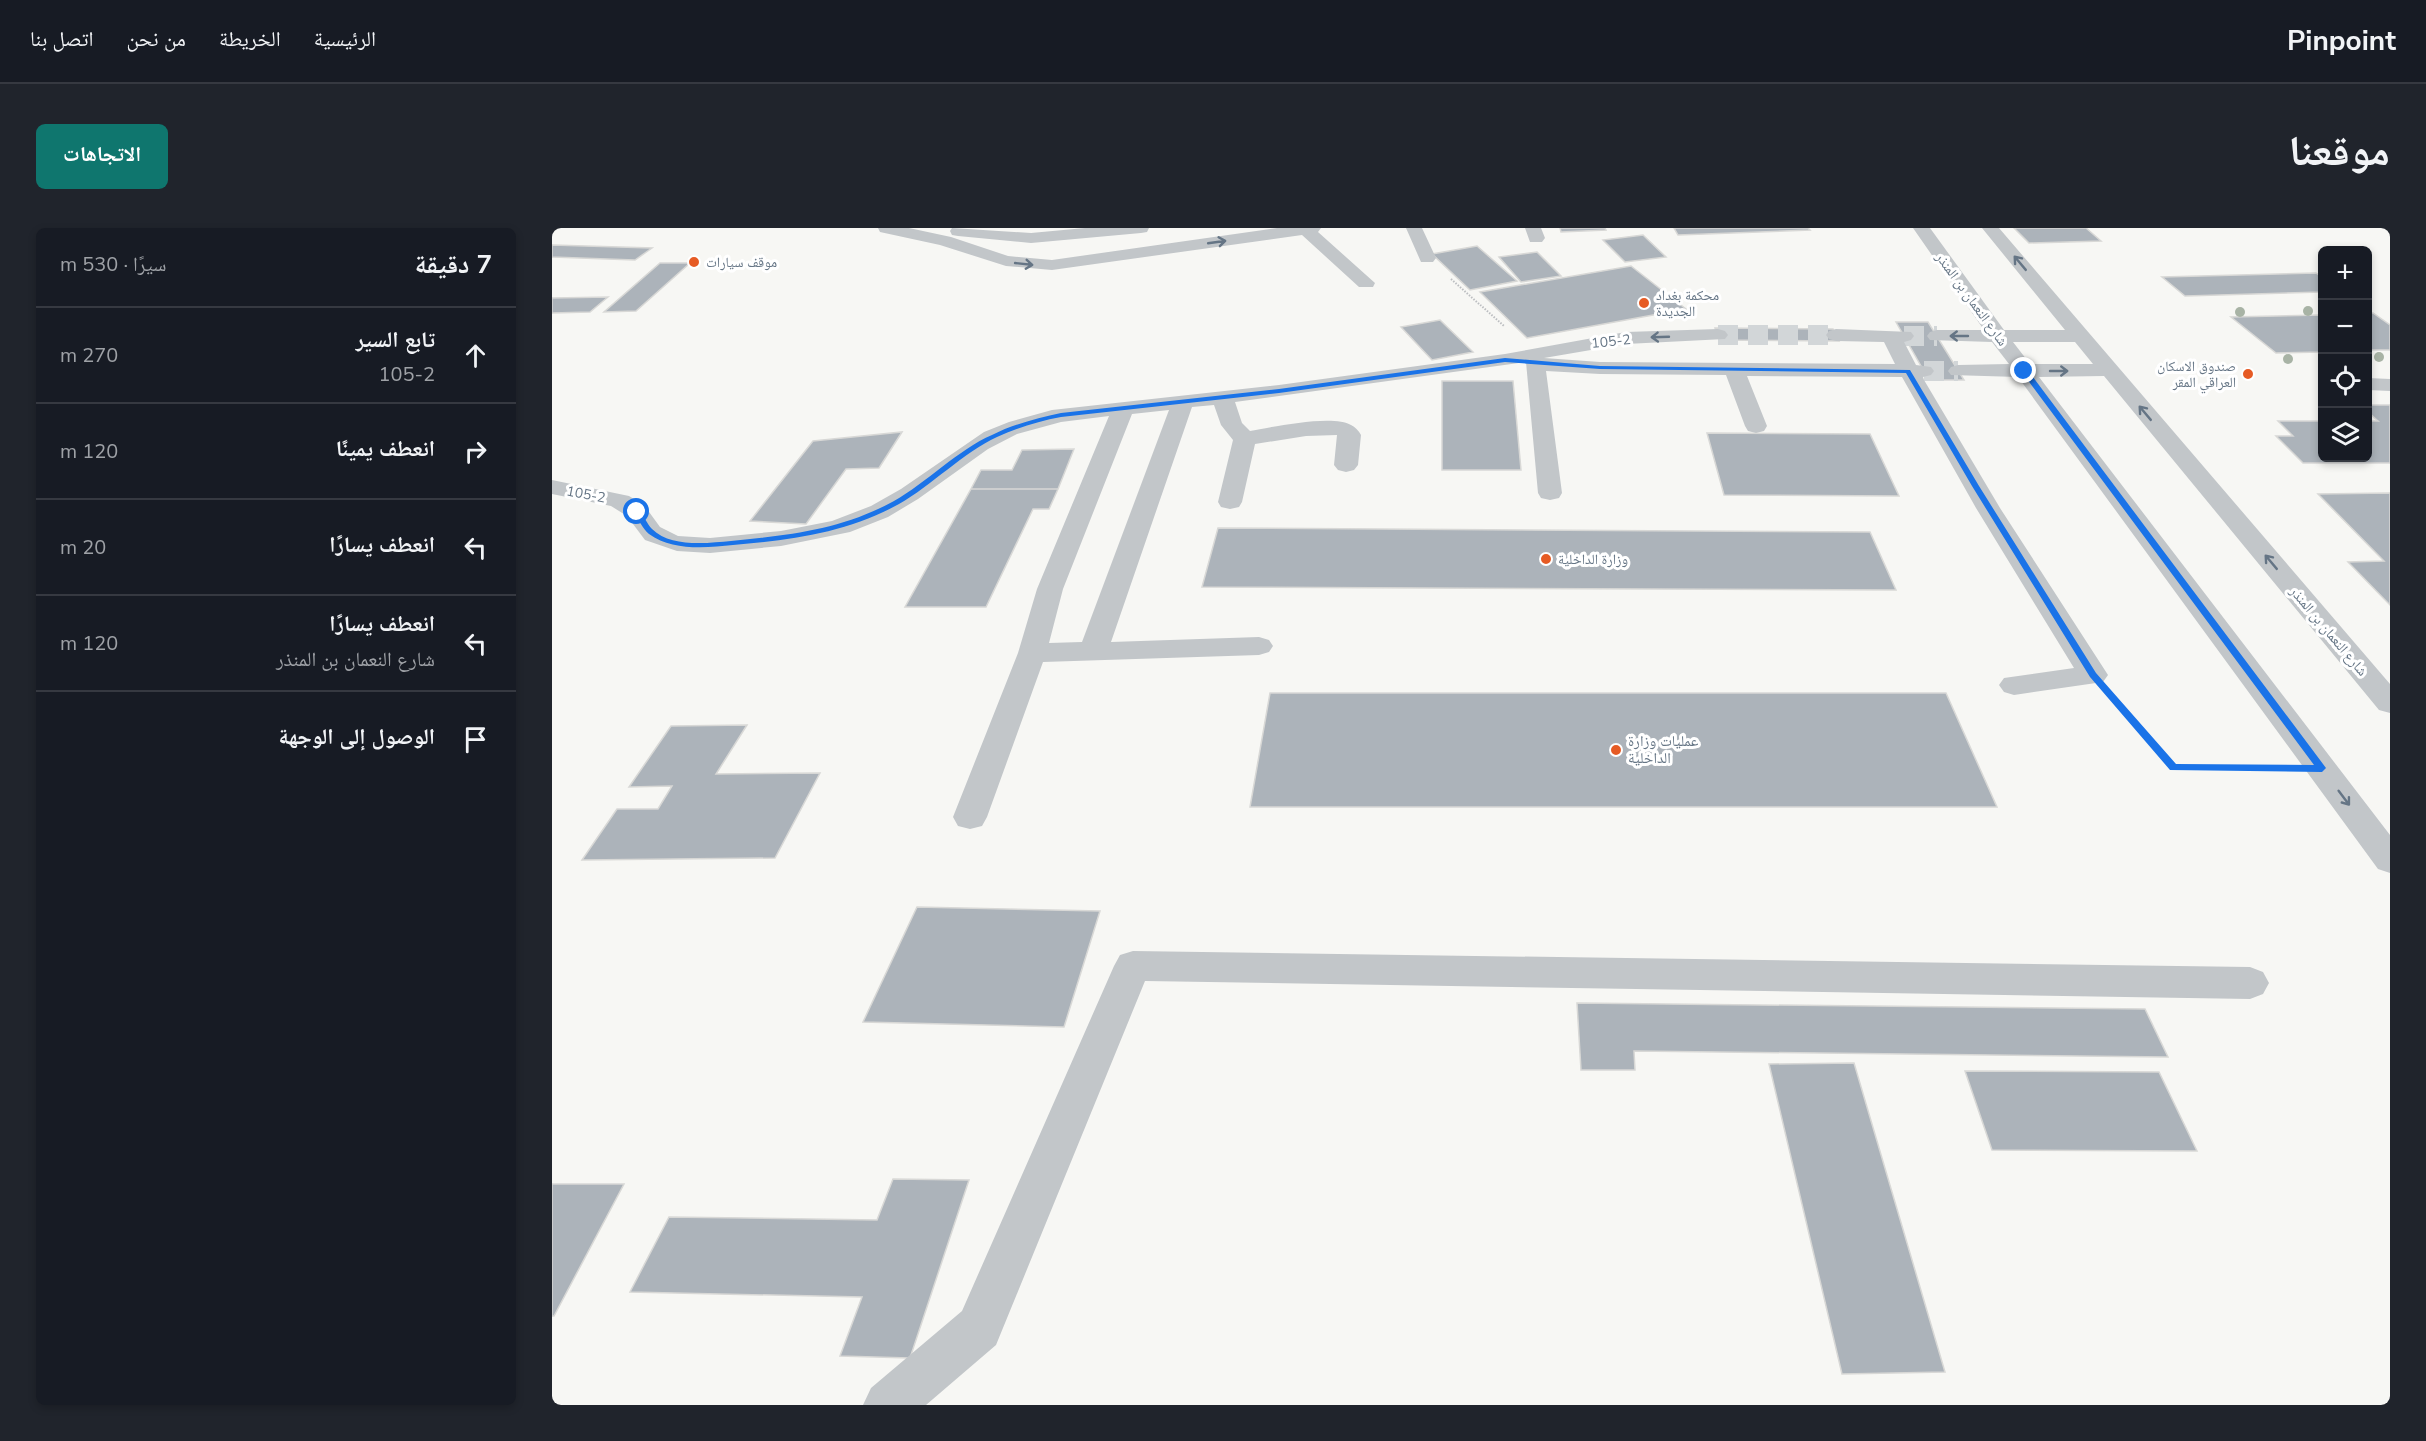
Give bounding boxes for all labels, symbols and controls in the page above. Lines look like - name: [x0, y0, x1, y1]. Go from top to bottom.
- text: Pinpoint: [2287, 22, 2396, 60]
- text: اتصل بنا: [30, 25, 94, 53]
- text: من نحن: [127, 25, 186, 53]
- text: الخريطة: [219, 25, 281, 53]
- text: الرئيسية: [314, 25, 376, 53]
- text: موقعنا: [2289, 123, 2390, 180]
- button: الاتجاهات: [36, 124, 168, 189]
- one-way arrow: [1207, 237, 1226, 248]
- map controls: [2318, 246, 2372, 462]
- button: +: [2318, 246, 2372, 300]
- text: 7 دقيقة: [415, 247, 492, 282]
- street label: شارع النعمان بن المنذر: [1931, 248, 2012, 350]
- text: سيرًا · 530 m: [60, 251, 166, 278]
- place label: موقف سيارات: [706, 253, 777, 272]
- marker: موقف سيارات: [687, 255, 701, 269]
- one-way arrow: [2013, 255, 2026, 271]
- one-way arrow: [1013, 258, 1033, 269]
- place label: محكمة بغداد الجديدة: [1656, 286, 1719, 321]
- marker: محكمة بغداد الجديدة: [1637, 296, 1651, 310]
- button: −: [2318, 300, 2372, 354]
- text: تابع السير: [356, 325, 435, 355]
- street label: 105-2: [1590, 330, 1632, 353]
- one-way arrow: [1949, 330, 1969, 342]
- one-way arrow: [1650, 331, 1670, 342]
- icon: ahead: [459, 339, 492, 372]
- text: 270 m: [60, 342, 118, 369]
- button: locate: [2318, 354, 2372, 408]
- route end: [2010, 357, 2036, 383]
- place label: صندوق الاسكان العراقي المقر: [2157, 357, 2236, 394]
- text: 105-2: [379, 361, 435, 388]
- one-way arrow: [2048, 365, 2068, 376]
- marker: صندوق الاسكان العراقي المقر: [2241, 367, 2255, 381]
- one-way arrow: [2138, 406, 2152, 421]
- button: layers: [2318, 408, 2372, 462]
- text: انعطف يمينًا: [336, 434, 435, 464]
- icon: right: [459, 435, 492, 468]
- text: 120 m: [60, 438, 118, 465]
- street label: 105-2: [565, 481, 607, 508]
- route start: [623, 498, 649, 524]
- text: انعطف يسارًا: [329, 530, 435, 560]
- icon: left: [459, 531, 492, 564]
- text: 20 m: [60, 534, 106, 561]
- place label: وزارة الداخلية: [1558, 550, 1628, 569]
- marker: وزارة الداخلية: [1539, 552, 1553, 566]
- one-way arrow: [2264, 555, 2278, 570]
- street label: شارع النعمان بن المنذر: [2285, 582, 2372, 680]
- text: انعطف يسارًا: [329, 609, 435, 639]
- icon: left: [459, 627, 492, 660]
- text: 120 m: [60, 630, 118, 657]
- text: شارع النعمان بن المنذر: [276, 646, 435, 673]
- text: الوصول إلى الوجهة: [278, 722, 435, 752]
- icon: arrive: [459, 723, 492, 756]
- place label: عمليات وزارة الداخلية: [1628, 731, 1699, 768]
- marker: عمليات وزارة الداخلية: [1609, 743, 1623, 757]
- one-way arrow: [2337, 789, 2350, 805]

